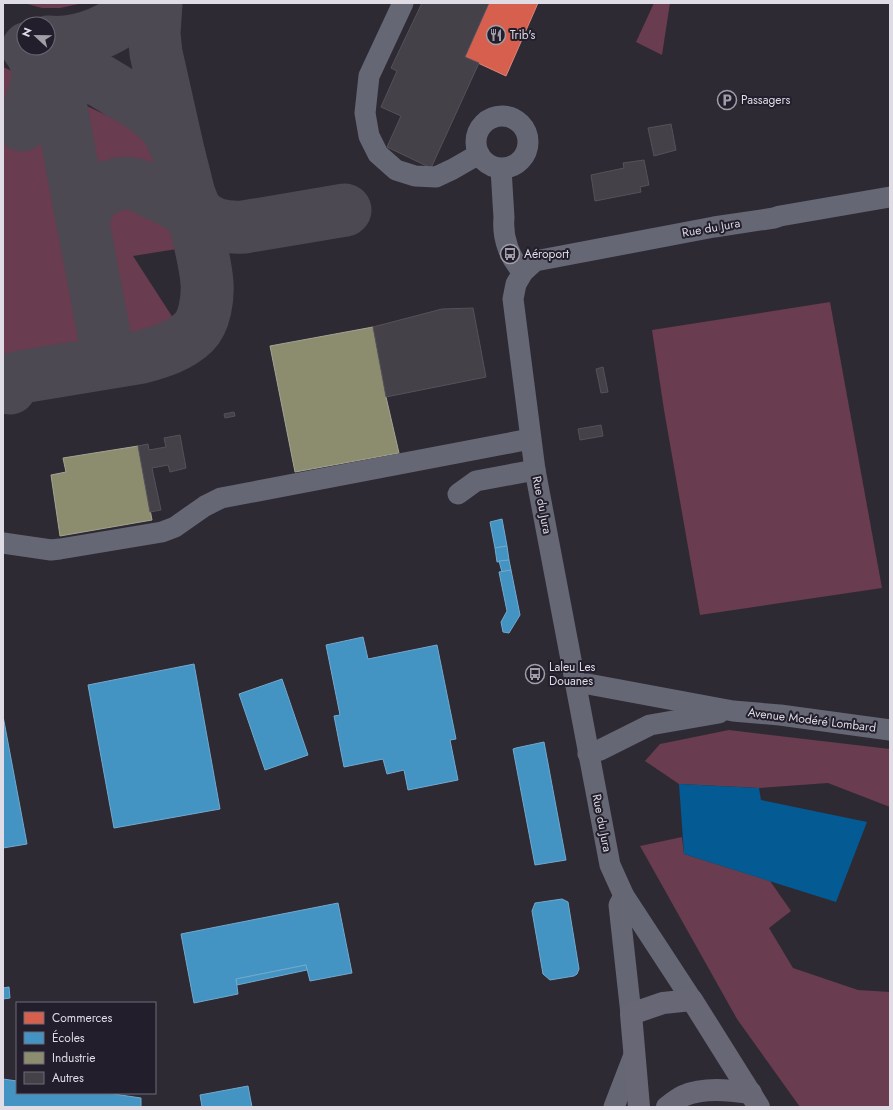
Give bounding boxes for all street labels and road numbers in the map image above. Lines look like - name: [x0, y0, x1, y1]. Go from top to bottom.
- street label: Rue du Jura: [681, 214, 742, 242]
- street label: Rue du Jura: [528, 475, 556, 536]
- street label: Avenue Modéré Lombard: [747, 703, 877, 737]
- street label: Rue du Jura: [588, 793, 616, 854]

